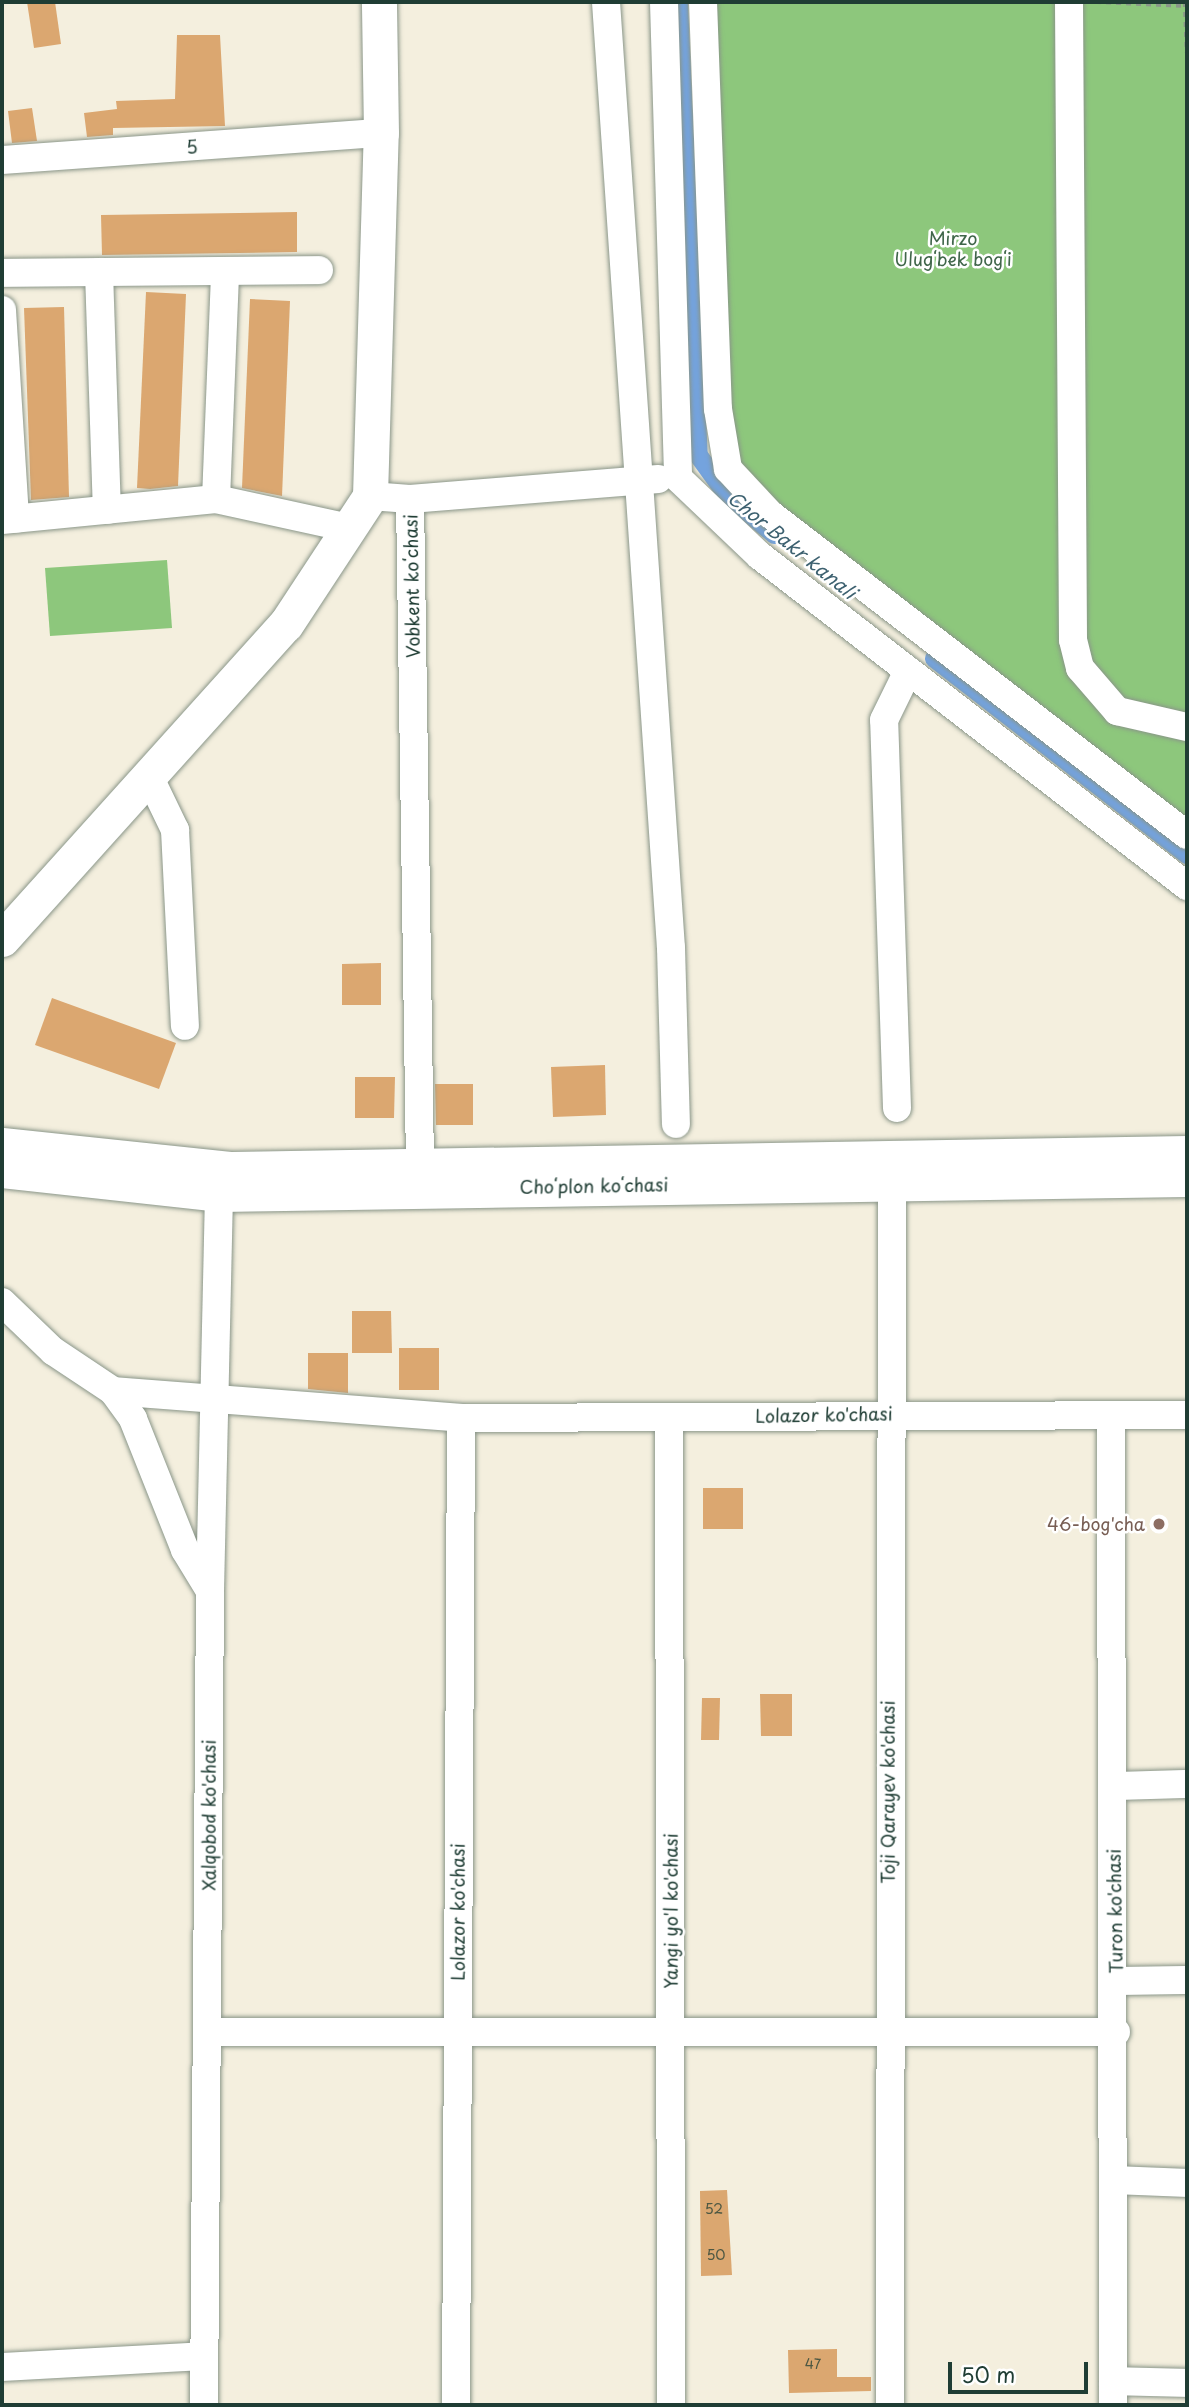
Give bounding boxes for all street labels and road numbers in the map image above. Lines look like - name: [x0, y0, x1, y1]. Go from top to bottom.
- street label: 5: [186, 136, 198, 158]
- street label: Vobkent koʻchasi: [400, 514, 424, 658]
- street label: Choʻplon koʻchasi: [519, 1174, 669, 1198]
- street label: Lolazor ko'chasi: [755, 1403, 893, 1427]
- street label: Toji Qarayev ko'chasi: [877, 1700, 899, 1884]
- street label: Xalqobod ko'chasi: [198, 1740, 220, 1890]
- street label: Yangi yo'l ko'chasi: [660, 1833, 682, 1989]
- street label: Lolazor ko'chasi: [447, 1843, 469, 1981]
- street label: Turon ko'chasi: [1103, 1849, 1127, 1973]

